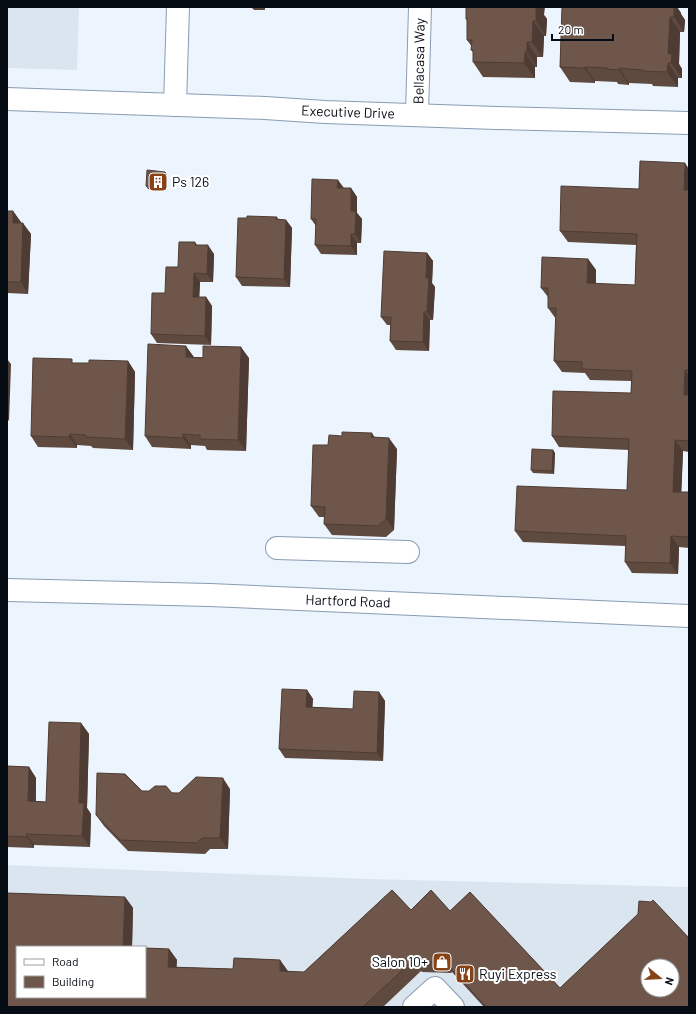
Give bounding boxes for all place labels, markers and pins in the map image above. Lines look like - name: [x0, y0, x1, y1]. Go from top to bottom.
- building icon: Ps 126: [147, 171, 169, 193]
- place label: Ps 126: [172, 173, 209, 190]
- shop icon: Salon 10+: [431, 951, 453, 973]
- place label: Salon 10+: [372, 953, 428, 970]
- restaurant icon: Ruyi Express: [454, 963, 476, 985]
- place label: Ruyi Express: [479, 965, 557, 982]

